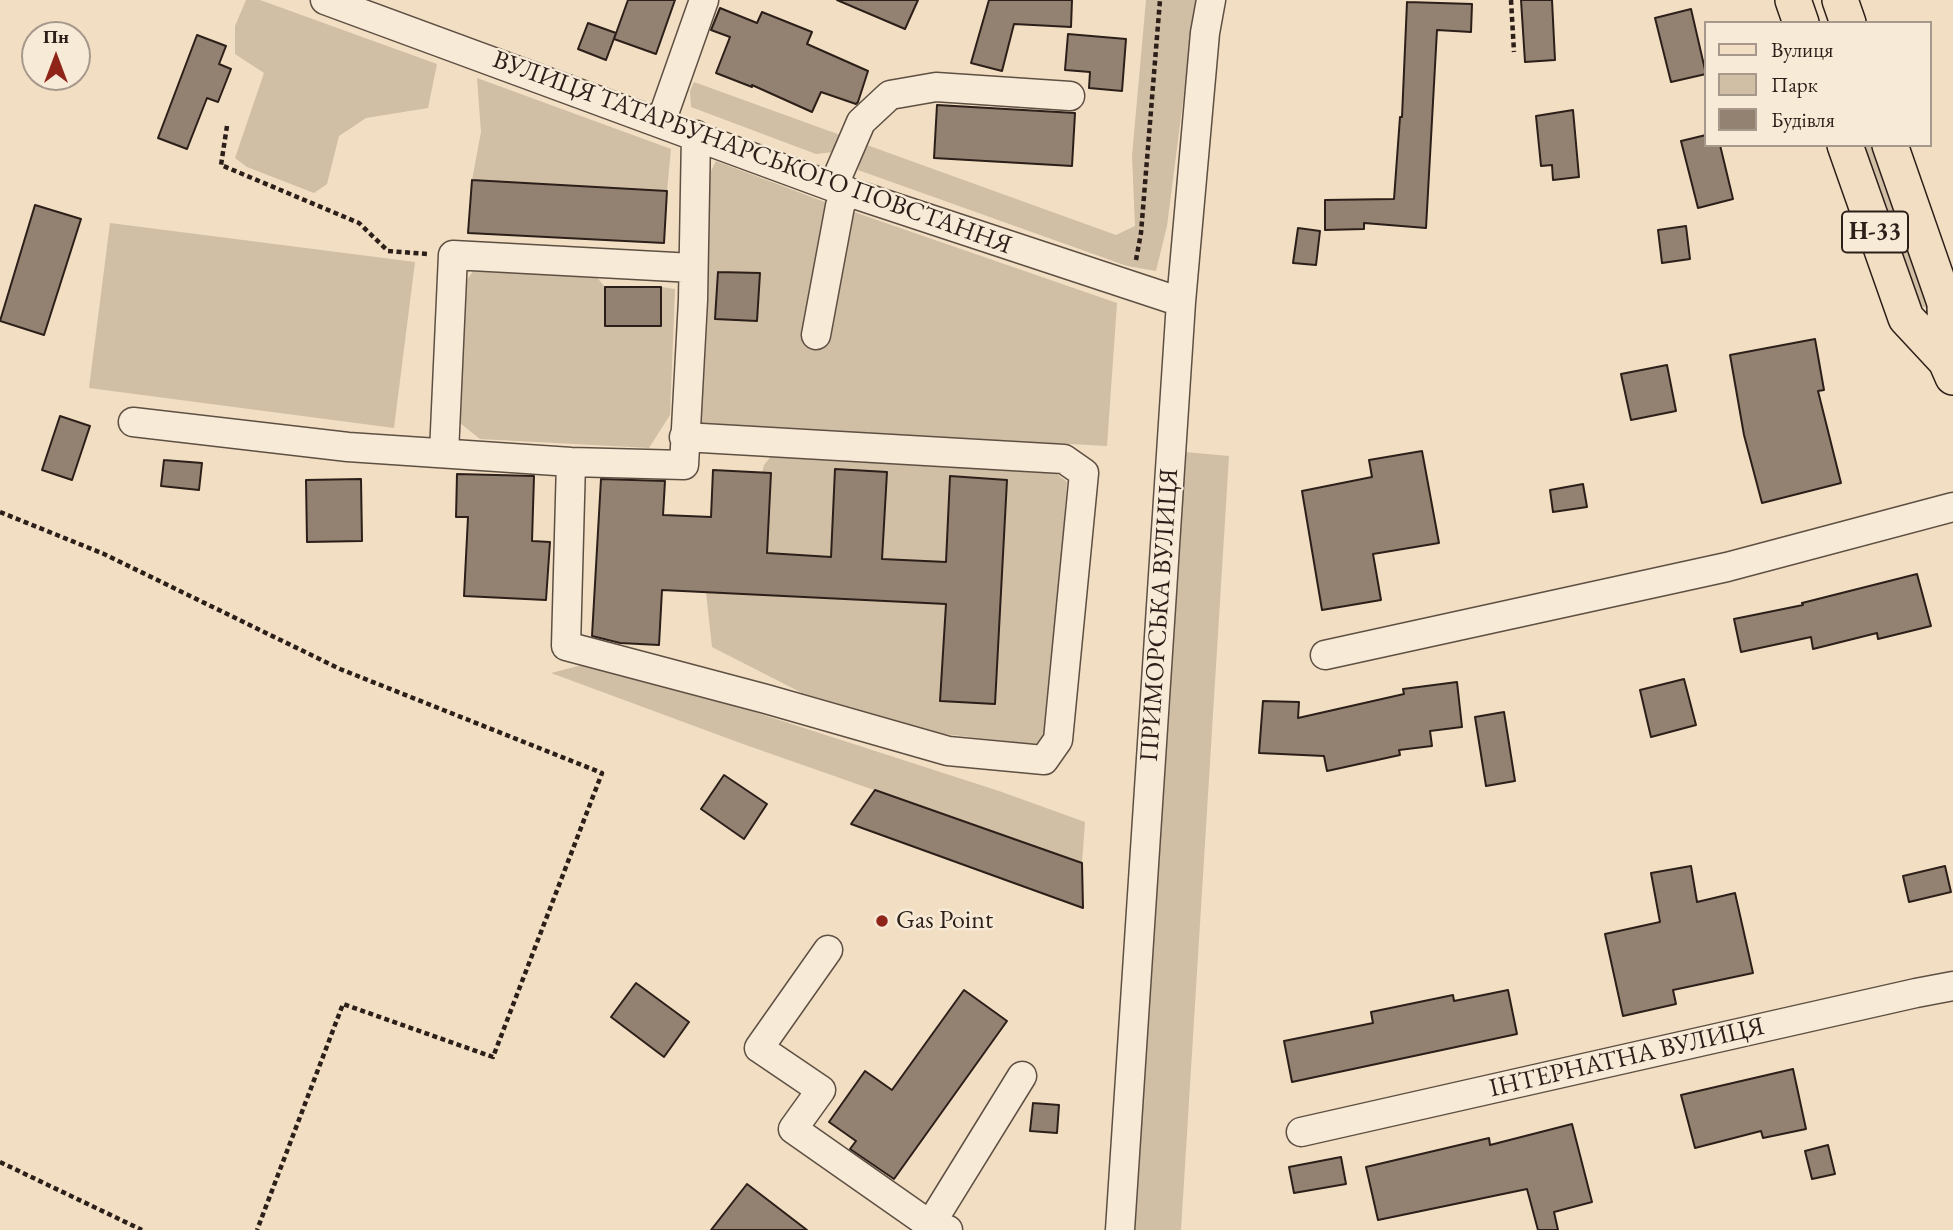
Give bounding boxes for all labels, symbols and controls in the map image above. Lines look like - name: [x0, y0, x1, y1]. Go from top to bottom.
- north arrow: [21, 21, 91, 91]
- legend: [1704, 21, 1932, 147]
- text: Пн: [43, 24, 69, 49]
- text: Вулиця: [1771, 36, 1833, 63]
- street label: ВУЛИЦЯ ТАТАРБУНАРСЬКОГО ПОВСТАННЯ: [488, 44, 1016, 262]
- text: Парк: [1771, 71, 1818, 98]
- text: Будівля: [1771, 106, 1835, 133]
- road number: Н-33: [1842, 212, 1908, 253]
- street label: ПРИМОРСЬКА ВУЛИЦЯ: [1134, 467, 1186, 763]
- place label: Gas Point: [896, 905, 993, 937]
- marker: Gas Point: [874, 913, 890, 929]
- street label: ІНТЕРНАТНА ВУЛИЦЯ: [1486, 1011, 1768, 1105]

